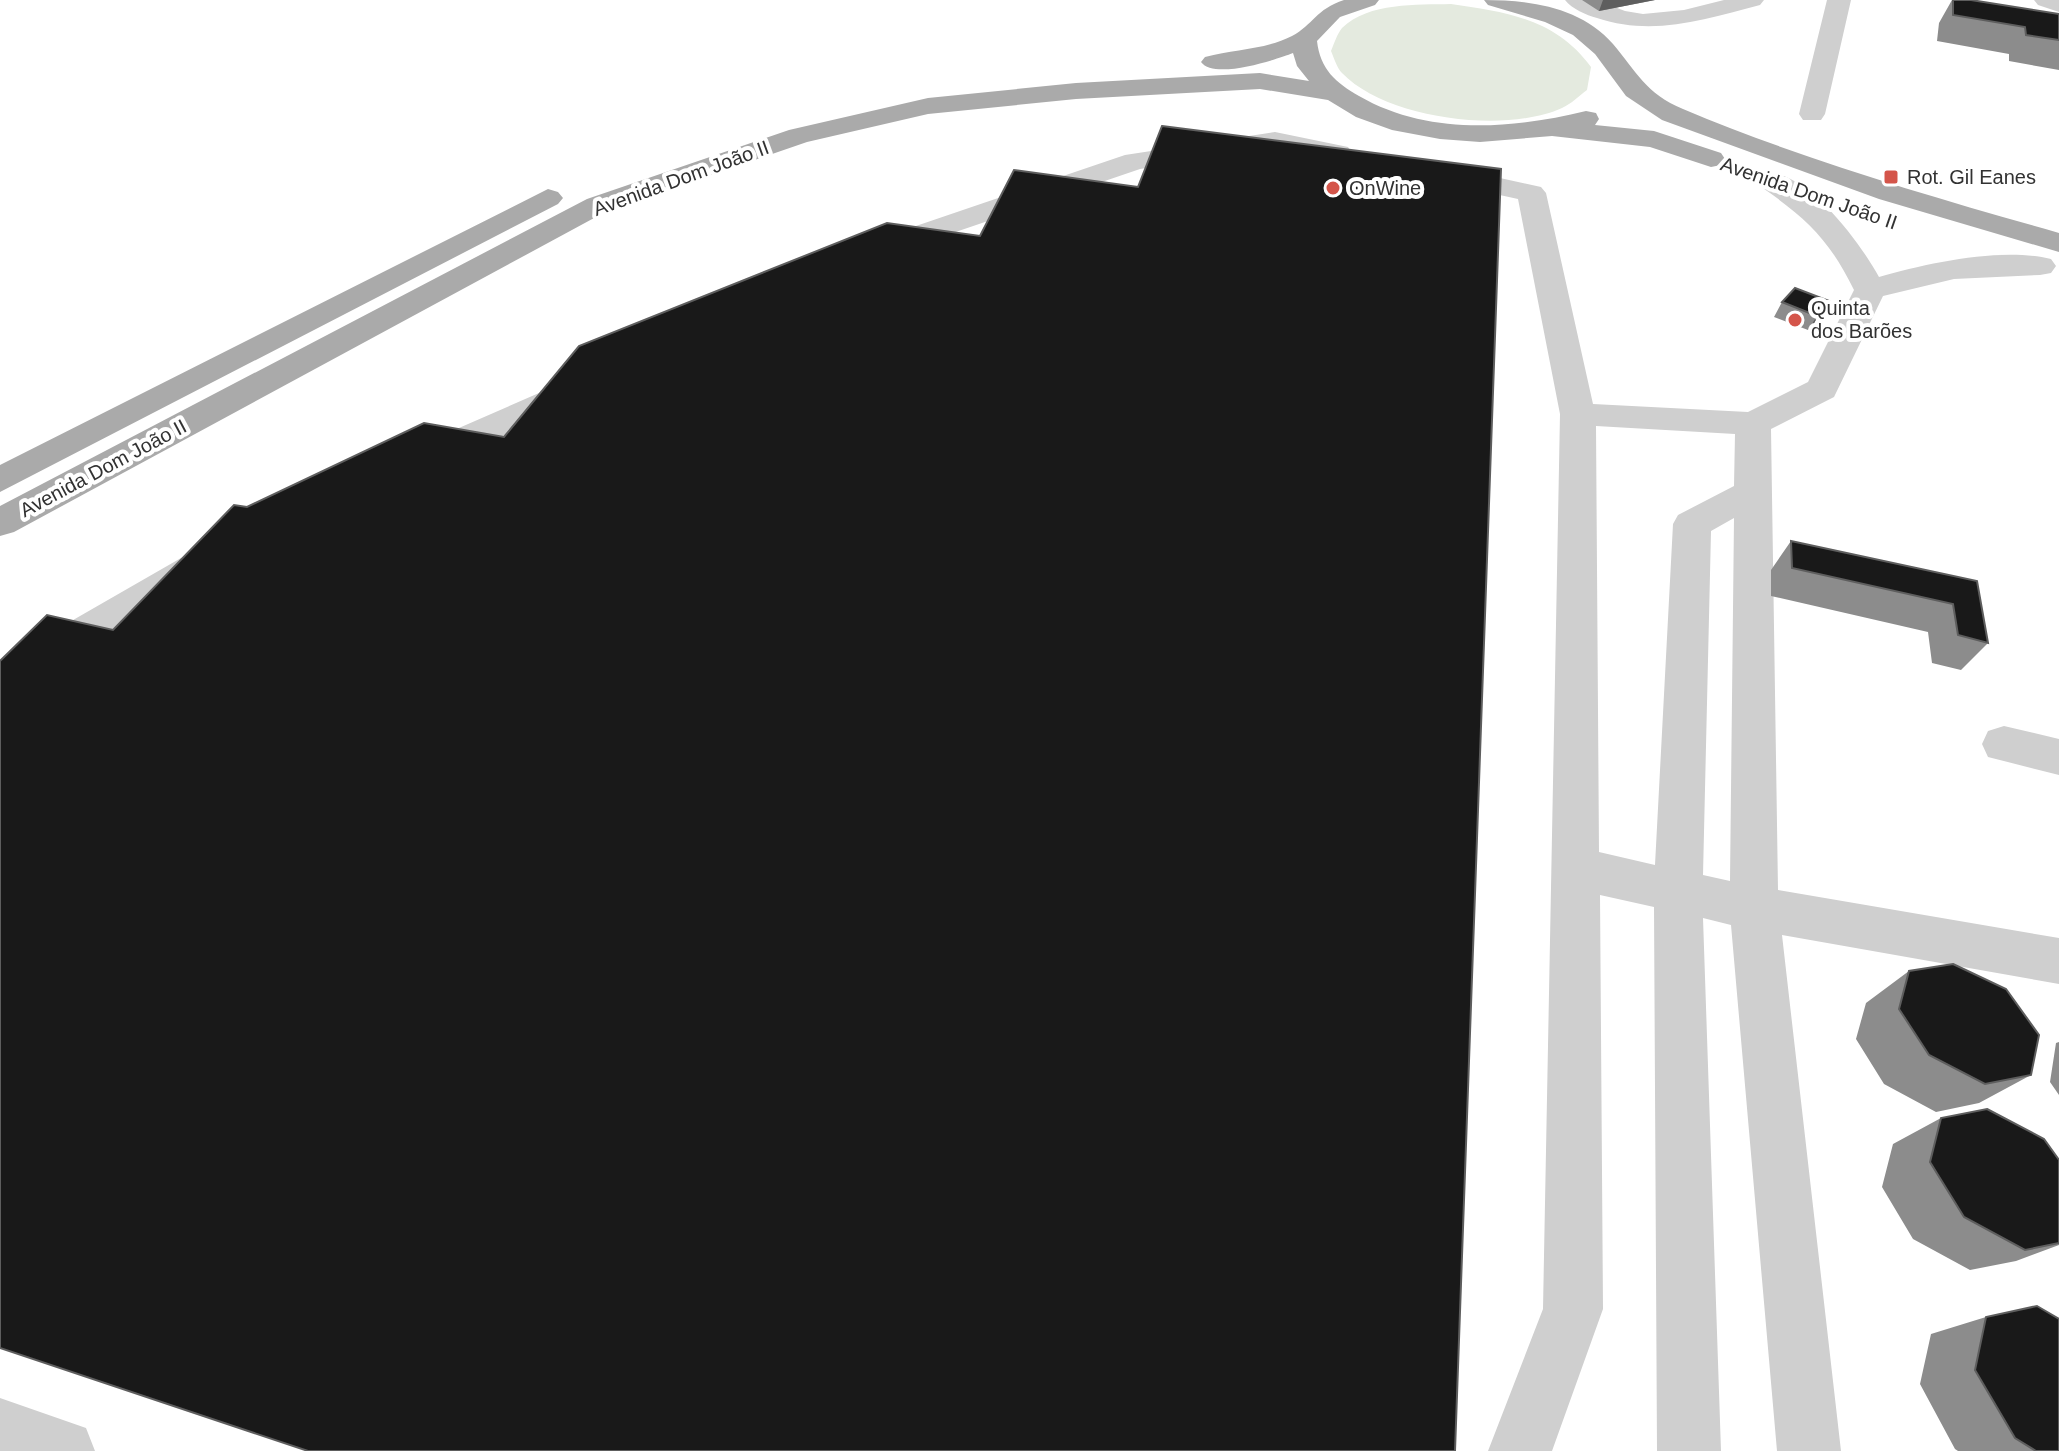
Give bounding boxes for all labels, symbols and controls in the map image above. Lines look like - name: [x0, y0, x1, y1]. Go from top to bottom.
- street label: Avenida Dom João II: [590, 136, 772, 220]
- street label: Avenida Dom João II: [1718, 152, 1900, 234]
- place label: Rot. Gil Eanes: [1907, 166, 2036, 188]
- marker: Rot. Gil Eanes: [1882, 168, 1900, 186]
- place label: OnWine: [1349, 177, 1421, 199]
- marker: OnWine: [1324, 179, 1342, 197]
- place label: Quinta dos Barões: [1811, 297, 1912, 342]
- marker: Quinta dos Barões: [1786, 311, 1804, 329]
- street label: Avenida Dom João II: [16, 415, 190, 521]

